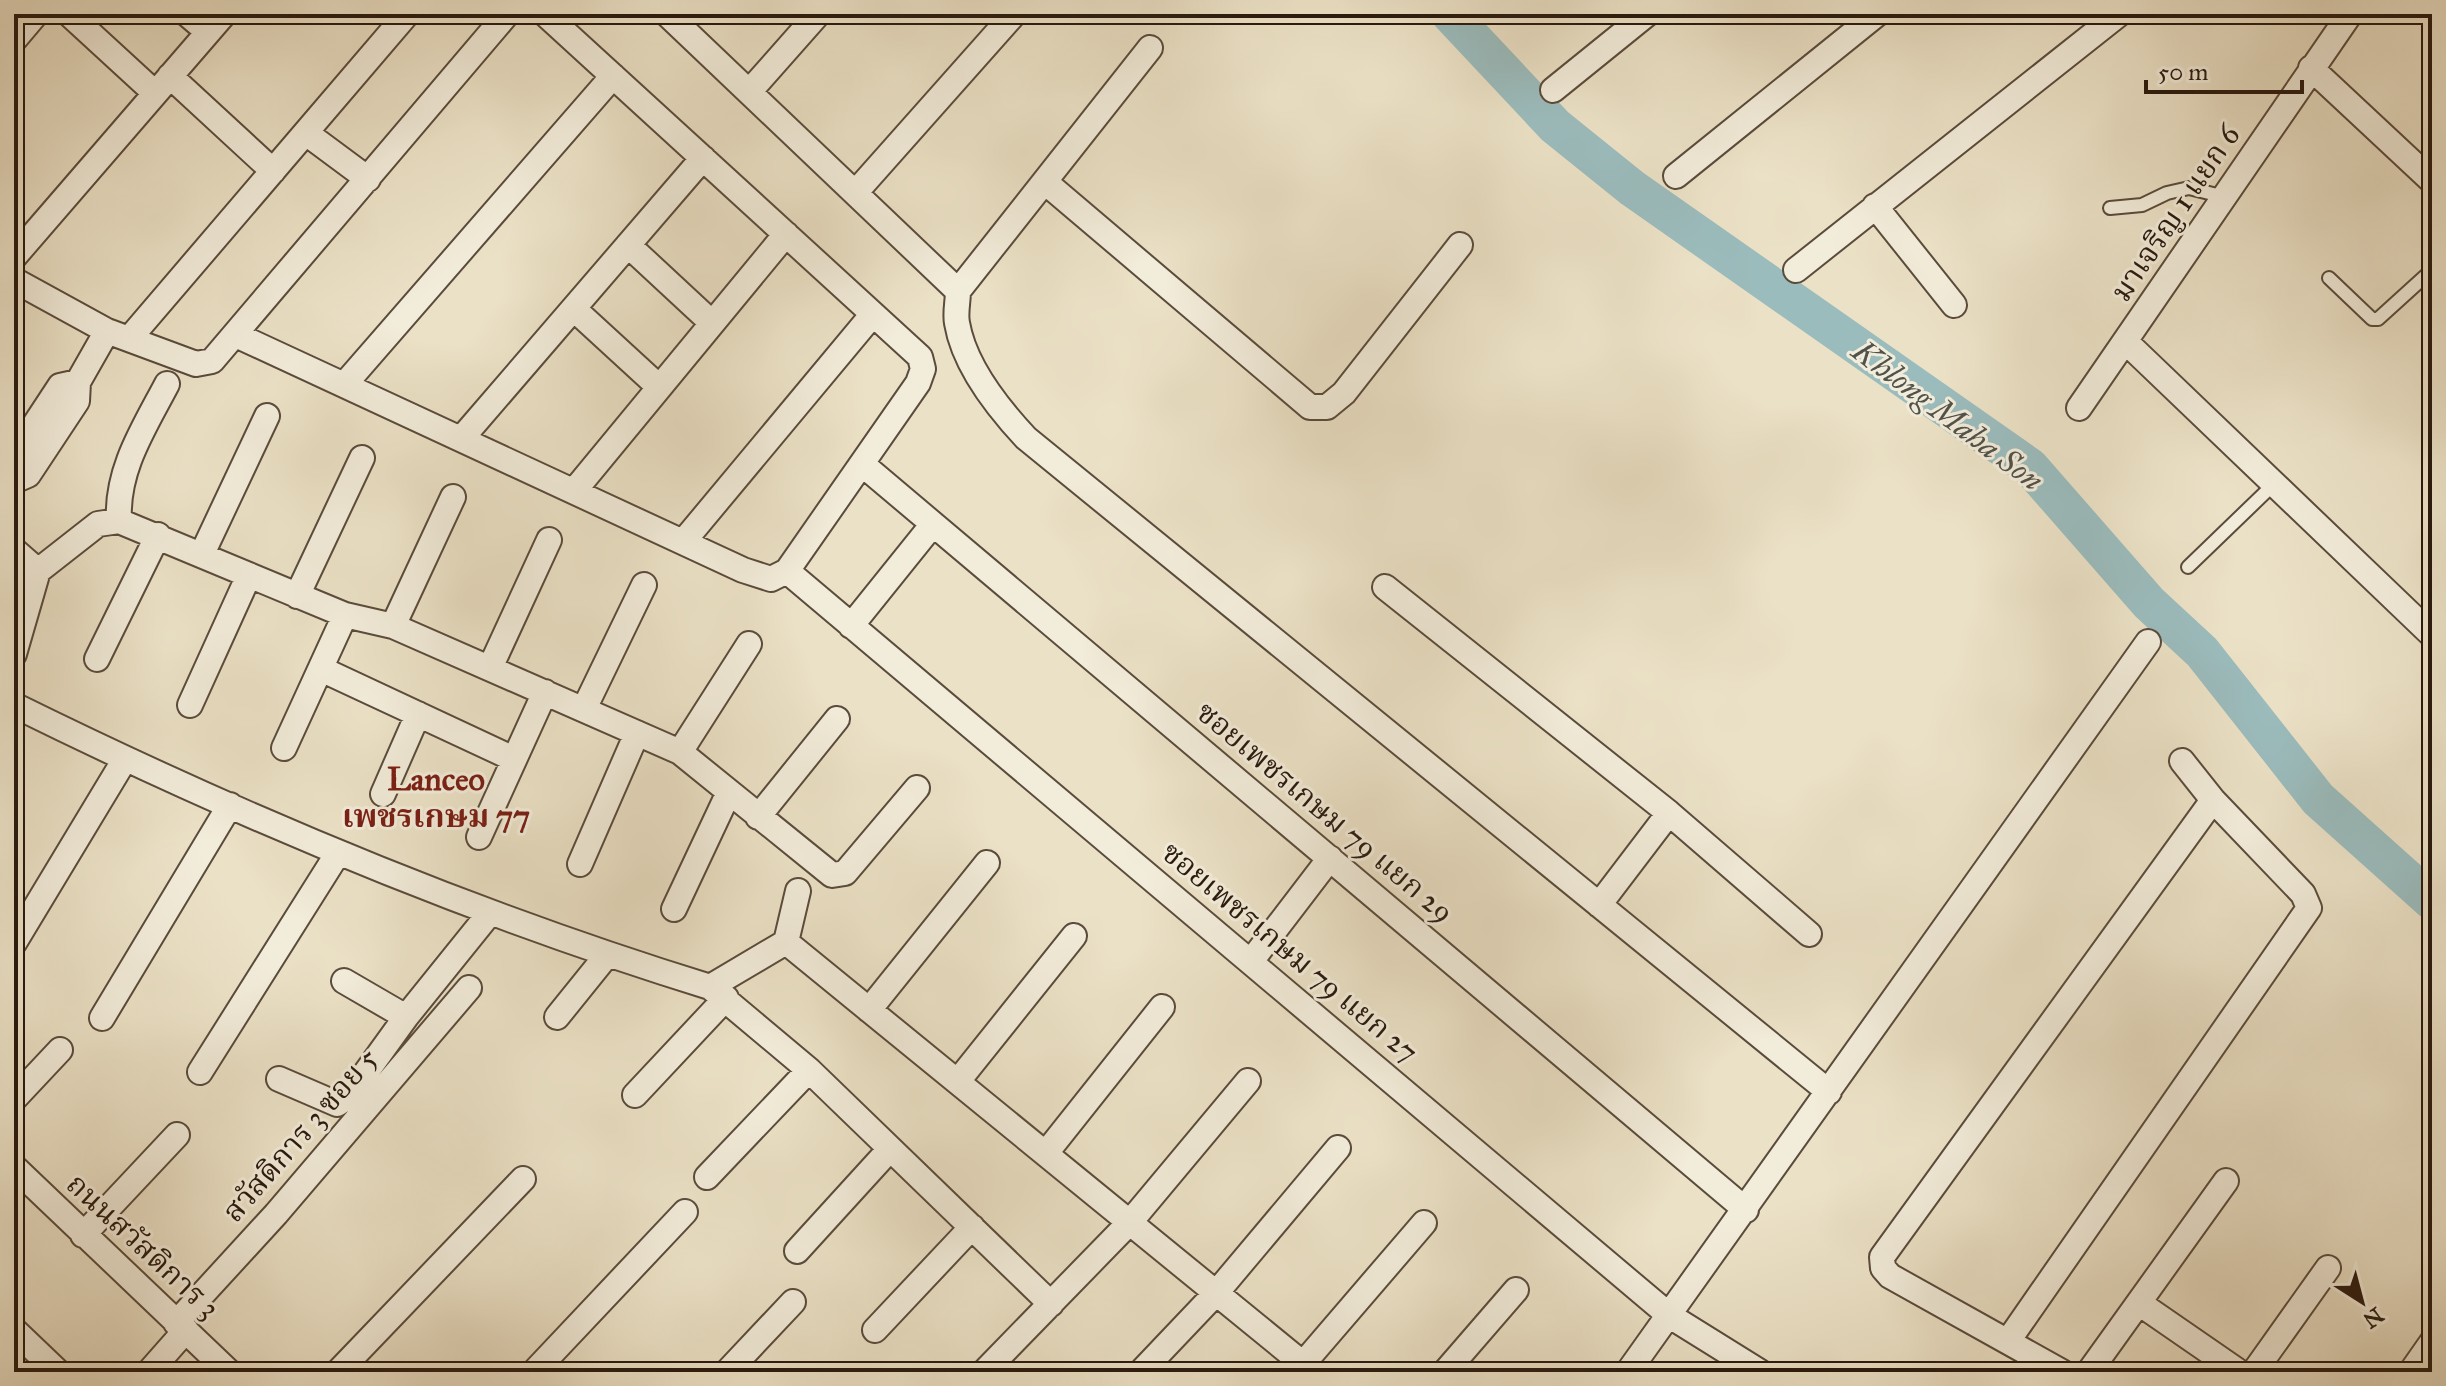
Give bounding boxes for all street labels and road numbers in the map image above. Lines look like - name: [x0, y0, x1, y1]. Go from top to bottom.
- street label: มาเจริญ 1 แยก 6: [2103, 116, 2248, 308]
- street label: ซอยเพชรเกษม 79 แยก 29: [1188, 694, 1461, 931]
- street label: ซอยเพชรเกษม 79 แยก 27: [1154, 834, 1426, 1071]
- street label: สวัสดิการ 3 ซอย 5: [215, 1041, 385, 1229]
- street label: ถนนสวัสดิการ 3: [59, 1166, 227, 1326]

